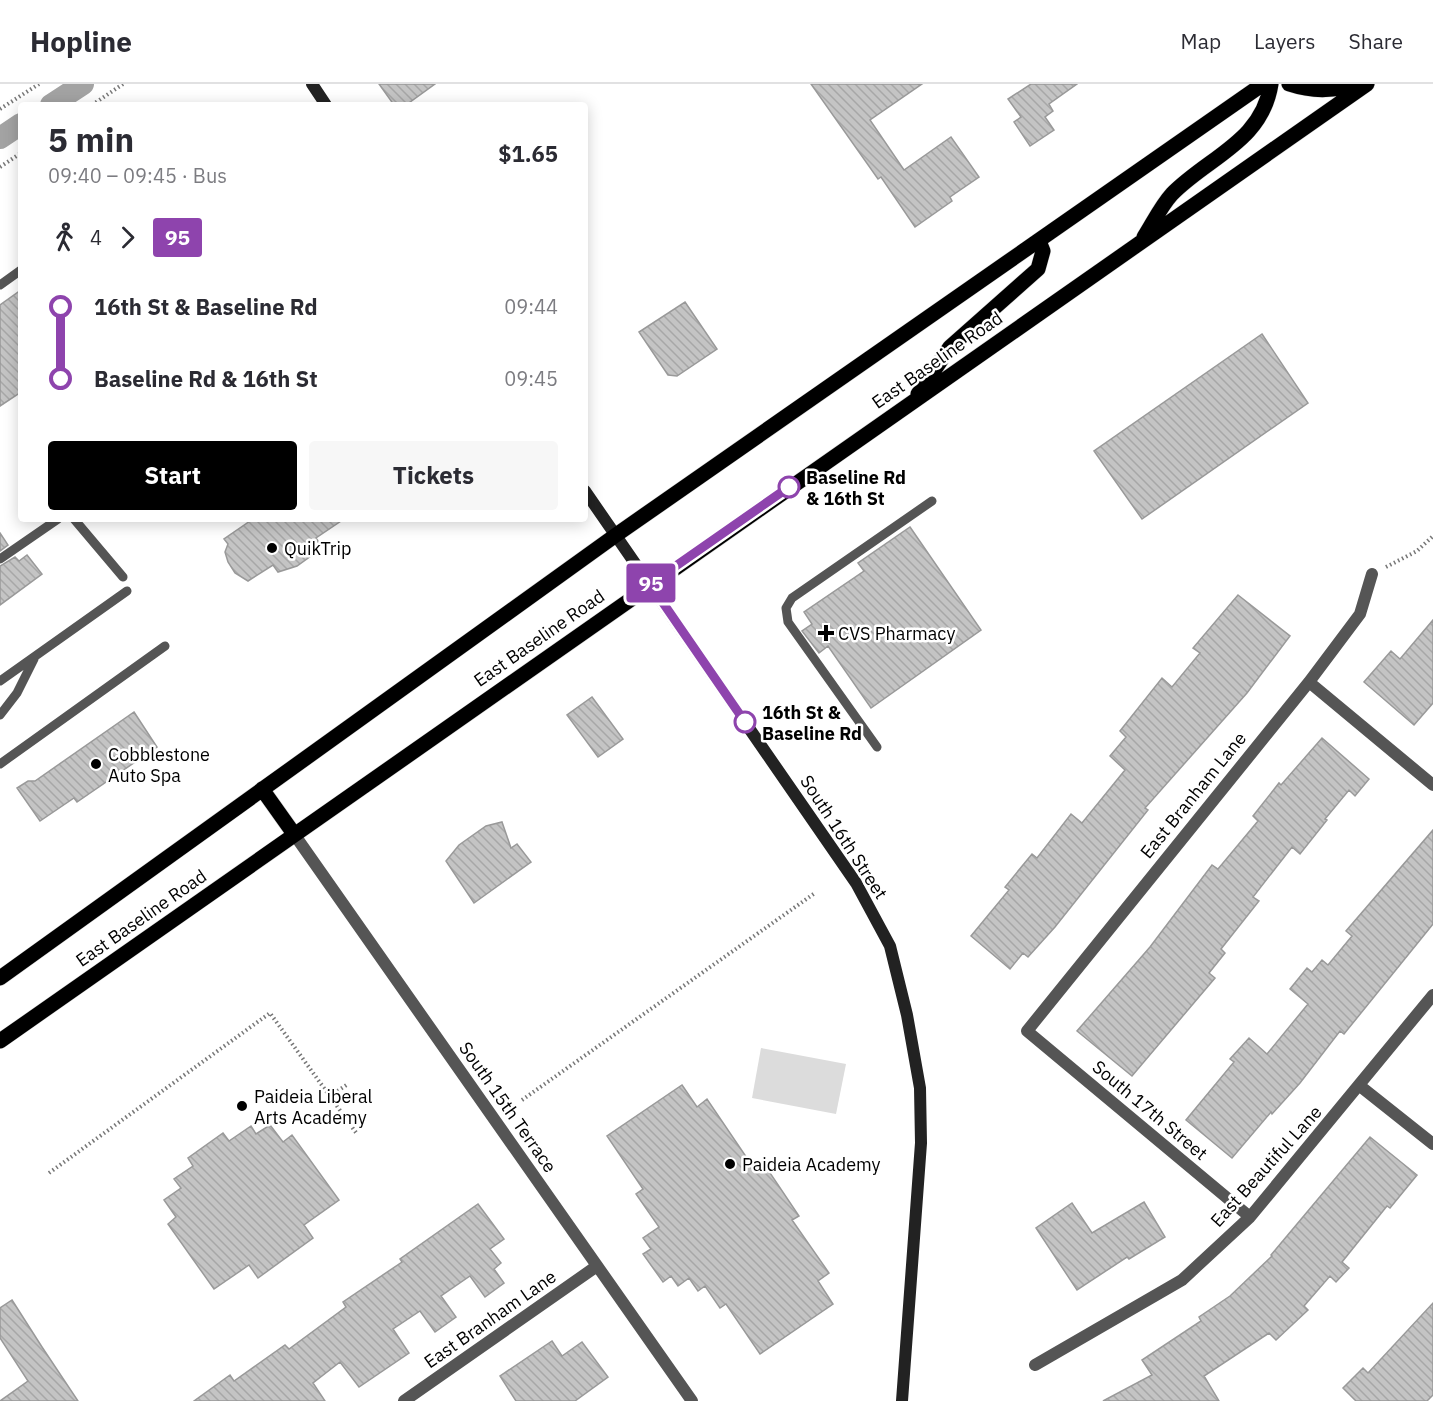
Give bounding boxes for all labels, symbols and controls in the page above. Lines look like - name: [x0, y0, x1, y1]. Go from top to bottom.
- text: Hopline: [30, 23, 132, 60]
- text: Map: [1181, 27, 1221, 55]
- text: Layers: [1254, 27, 1316, 55]
- text: Share: [1349, 27, 1403, 55]
- text: 5 min: [48, 118, 134, 161]
- text: $1.65: [498, 139, 558, 168]
- text: 09:40 – 09:45 · Bus: [48, 162, 227, 189]
- icon: walk: [48, 221, 81, 254]
- icon: forward: [111, 221, 144, 254]
- text: 95: [165, 223, 190, 251]
- text: 4: [90, 224, 102, 251]
- text: 16th St & Baseline Rd: [94, 292, 318, 321]
- text: 09:44: [504, 293, 558, 320]
- street label: East Baseline Road: [867, 306, 1007, 414]
- text: Baseline Rd & 16th St: [94, 364, 318, 393]
- text: 09:45: [504, 365, 558, 392]
- button: Start: [48, 441, 297, 510]
- button: Tickets: [309, 441, 558, 510]
- place label: Baseline Rd & 16th St: [806, 466, 906, 510]
- marker: Baseline Rd & 16th St: [778, 476, 800, 498]
- place label: QuikTrip: [284, 537, 351, 560]
- marker: QuikTrip: [265, 541, 279, 555]
- line badge: 95: [624, 564, 678, 602]
- text: 95: [638, 569, 664, 597]
- street label: East Baseline Road: [469, 584, 609, 692]
- place label: CVS Pharmacy: [838, 622, 955, 645]
- marker: CVS Pharmacy: [819, 626, 833, 640]
- place label: 16th St & Baseline Rd: [762, 701, 862, 745]
- marker: 16th St & Baseline Rd: [734, 711, 756, 733]
- street label: East Branham Lane: [1135, 727, 1251, 863]
- place label: Cobblestone Auto Spa: [108, 743, 210, 787]
- marker: Cobblestone Auto Spa: [89, 757, 103, 771]
- street label: South 16th Street: [795, 771, 893, 903]
- street label: East Baseline Road: [71, 864, 211, 972]
- street label: South 15th Terrace: [454, 1037, 562, 1177]
- street label: South 17th Street: [1088, 1055, 1212, 1165]
- place label: Paideia Liberal Arts Academy: [254, 1085, 373, 1129]
- marker: Paideia Liberal Arts Academy: [235, 1099, 249, 1113]
- street label: East Beautiful Lane: [1205, 1100, 1327, 1231]
- place label: Paideia Academy: [742, 1153, 881, 1176]
- marker: Paideia Academy: [723, 1157, 737, 1171]
- street label: East Branham Lane: [420, 1265, 561, 1373]

